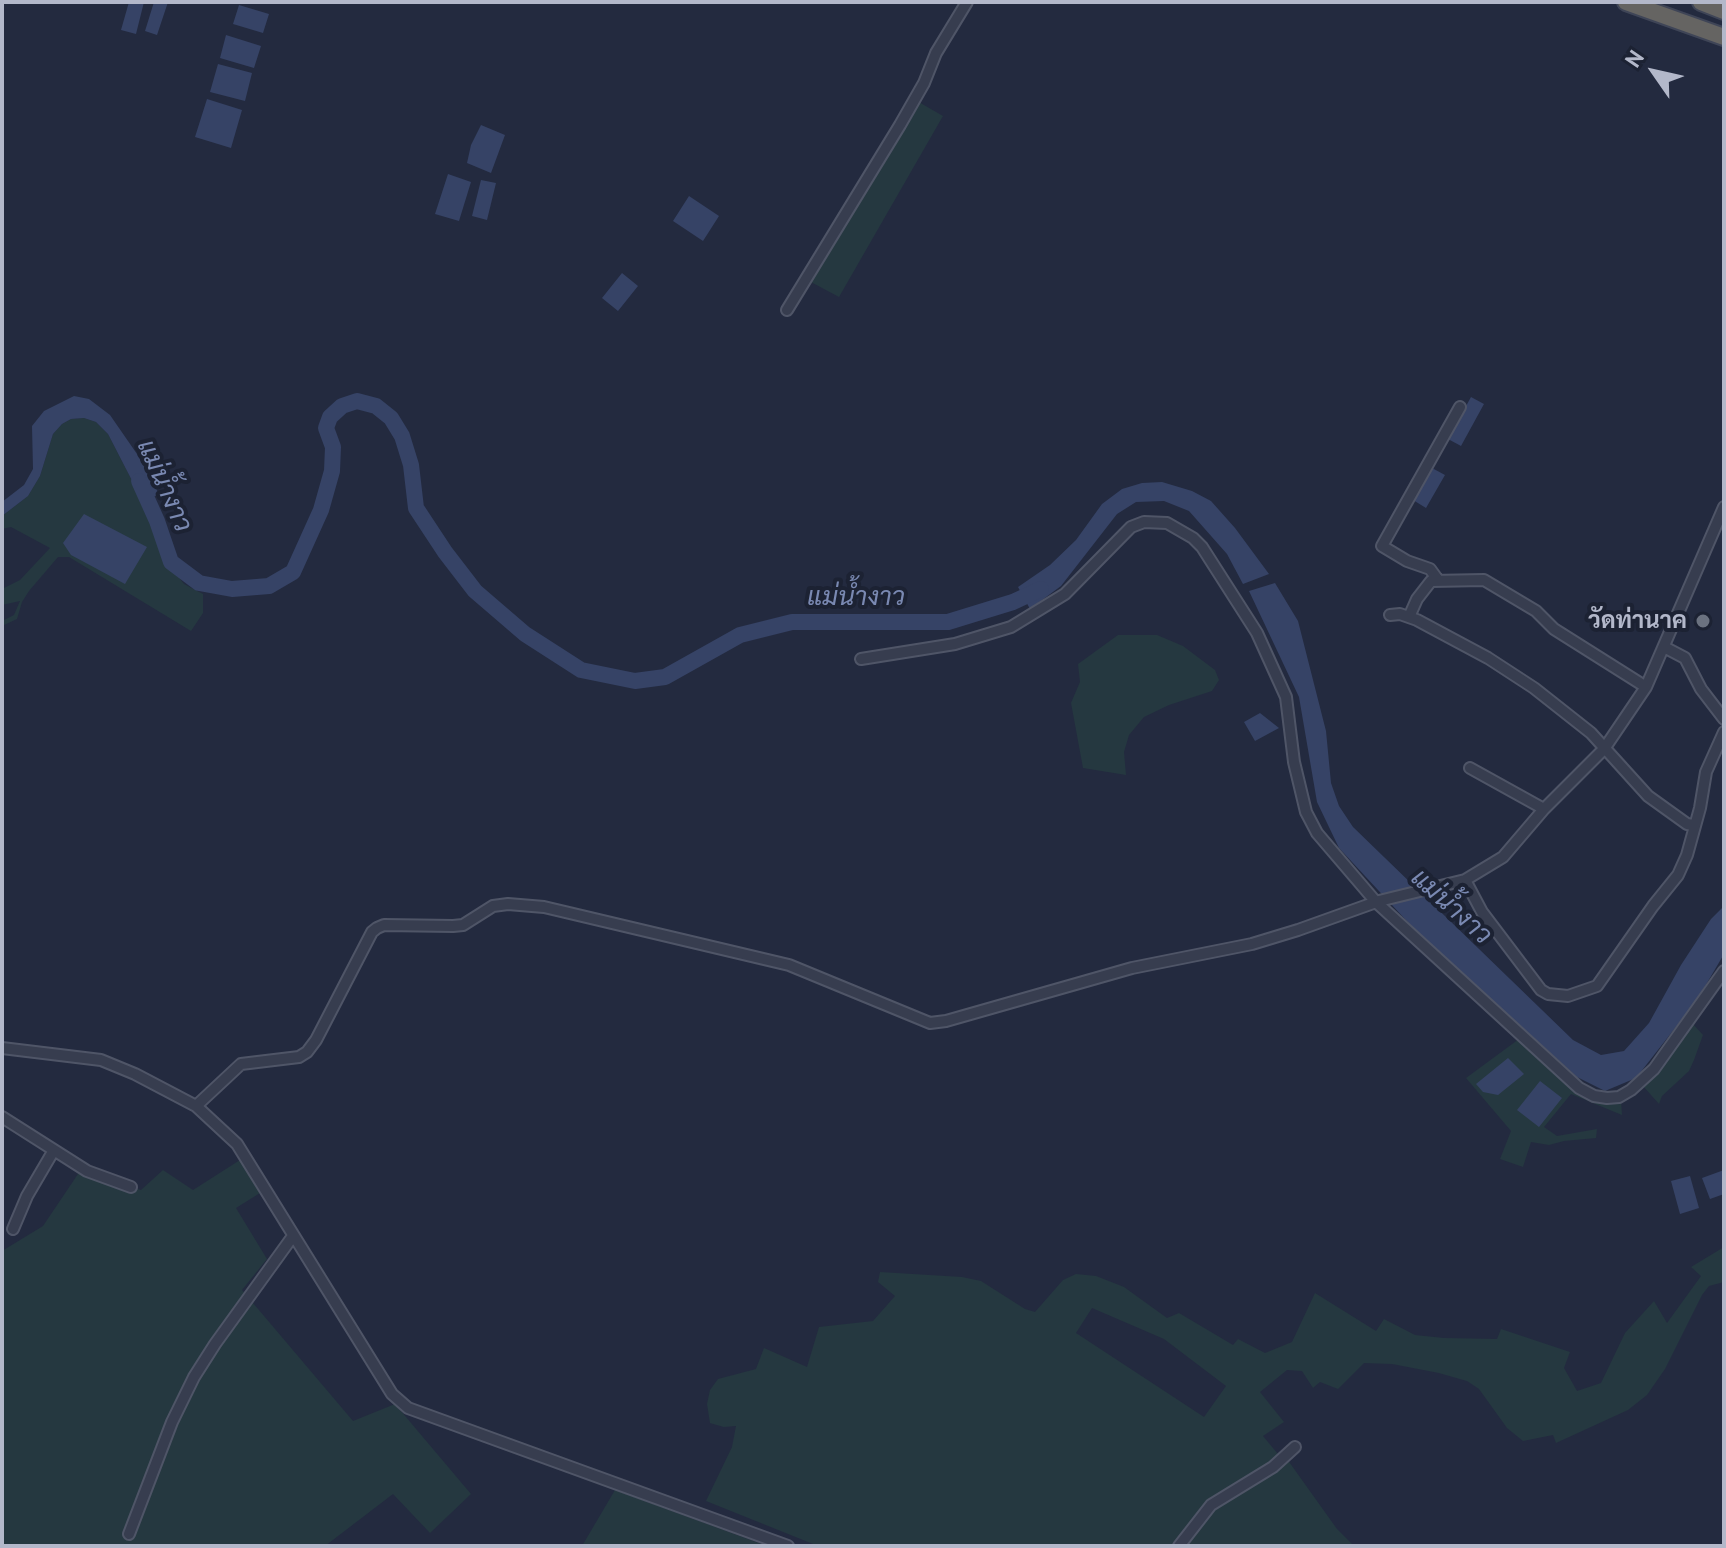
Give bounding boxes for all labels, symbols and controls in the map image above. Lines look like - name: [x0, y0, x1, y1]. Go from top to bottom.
- north arrow: [1614, 32, 1694, 112]
- text: N: [1618, 45, 1650, 72]
- water label: แม่น้ำงาว: [130, 435, 198, 537]
- water label: แม่น้ำงาว: [807, 582, 905, 614]
- place label: วัดท่านาค: [1588, 607, 1687, 635]
- marker: วัดท่านาค: [1694, 612, 1712, 630]
- water label: แม่น้ำงาว: [1404, 863, 1498, 951]

